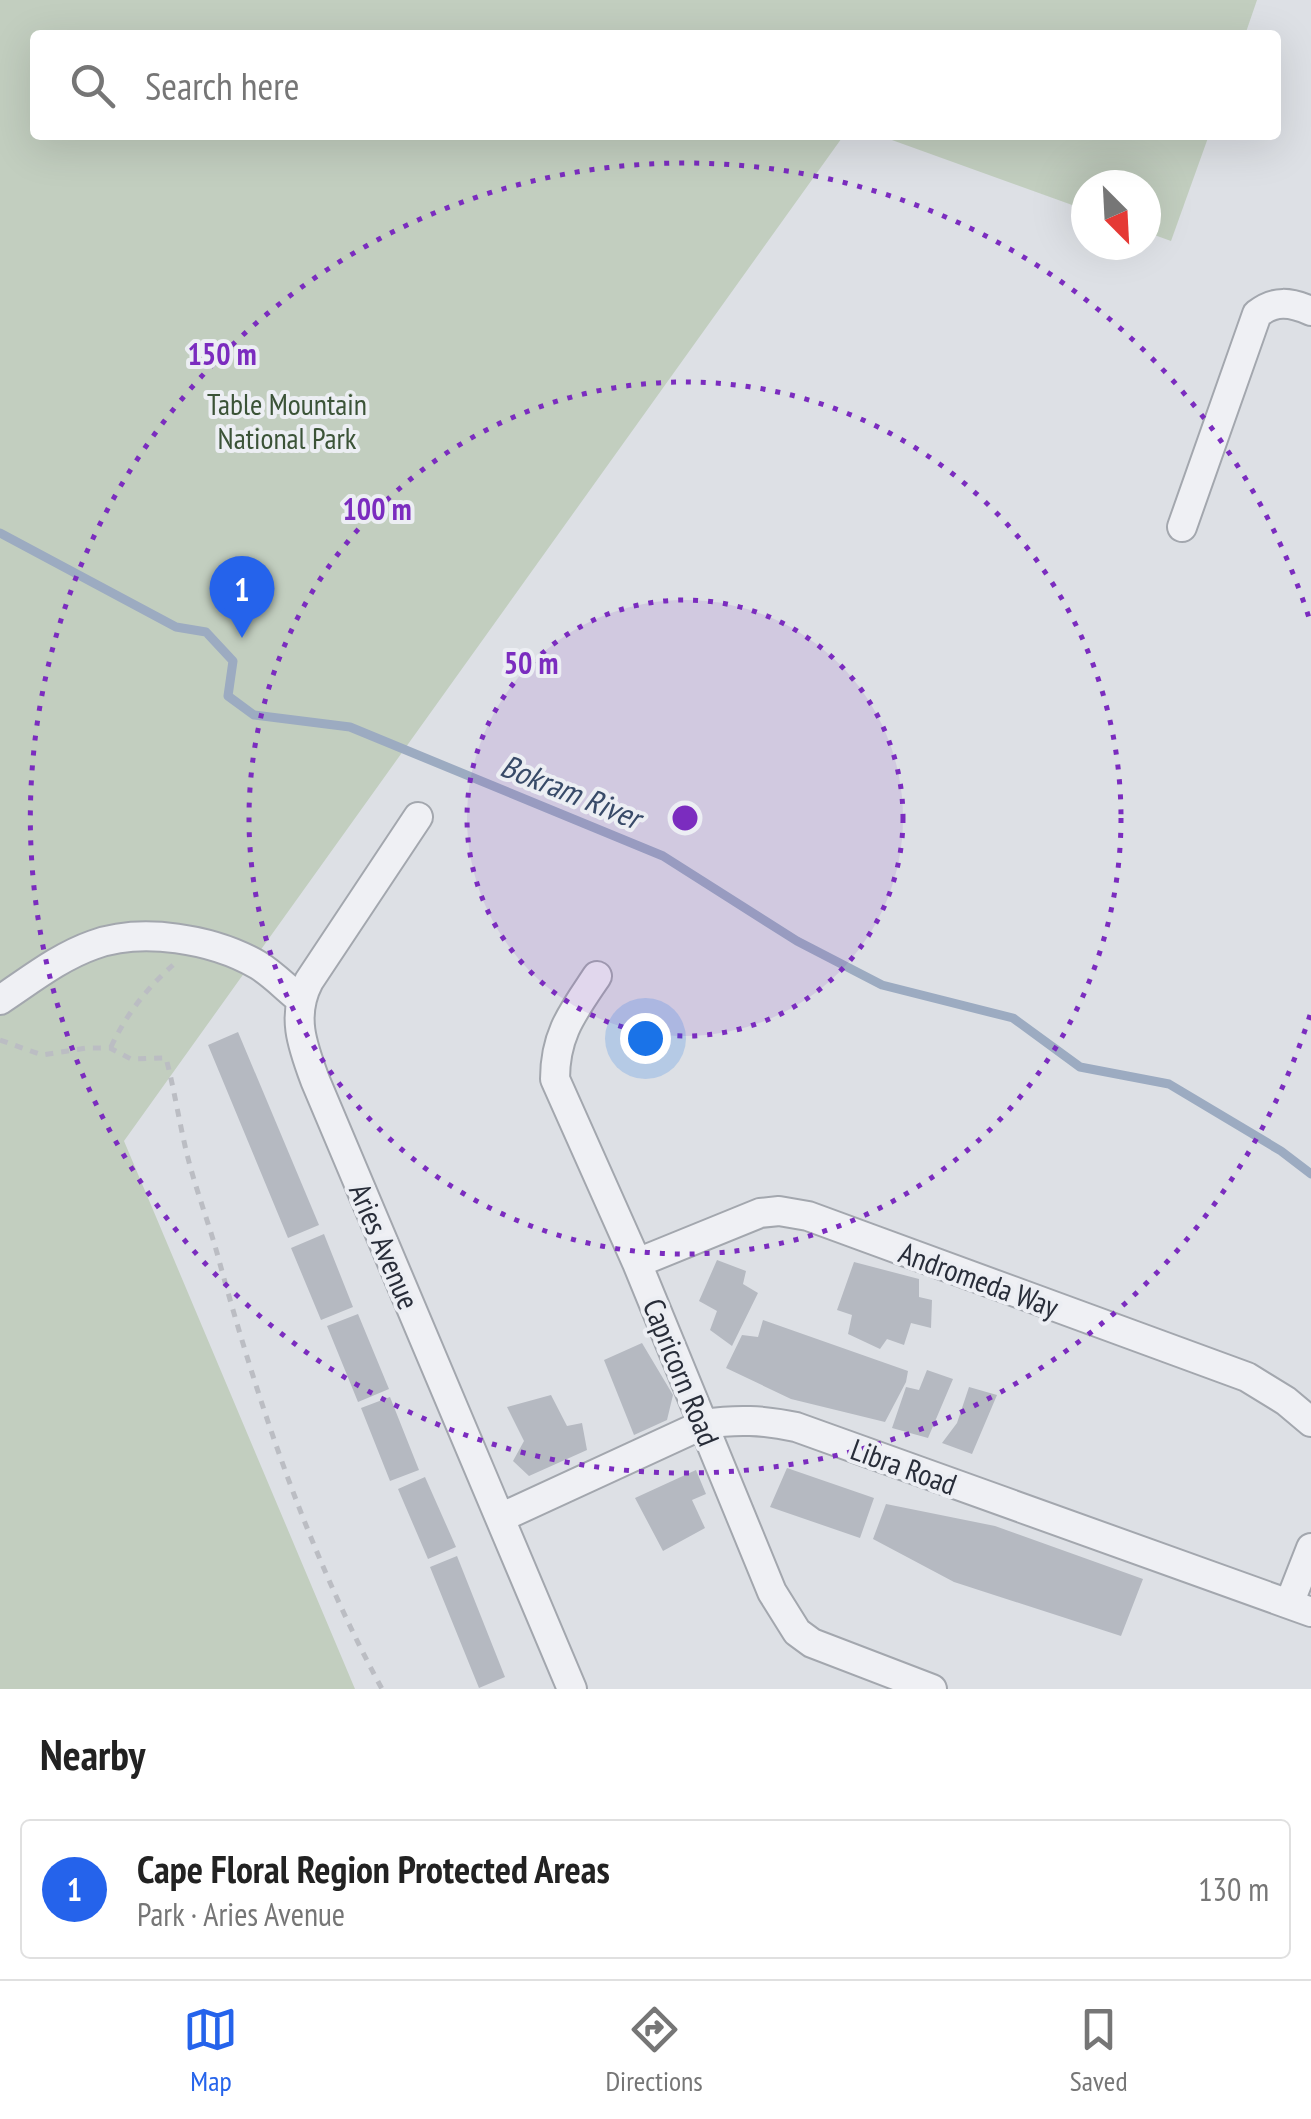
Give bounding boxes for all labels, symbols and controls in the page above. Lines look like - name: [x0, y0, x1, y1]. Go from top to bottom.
- search box: [30, 30, 1281, 140]
- icon: search: [65, 58, 120, 113]
- text: Search here: [145, 61, 299, 110]
- north arrow: [1071, 170, 1161, 260]
- text: 150 m: [187, 334, 257, 373]
- park label: Table Mountain National Park: [207, 384, 367, 457]
- text: 100 m: [342, 489, 412, 528]
- pin: 1: [210, 556, 274, 638]
- text: 50 m: [504, 643, 558, 682]
- water label: Bokram River: [495, 744, 651, 840]
- centre of rings: [667, 800, 703, 836]
- your location: [620, 1013, 671, 1064]
- street label: Aries Avenue: [341, 1177, 429, 1315]
- street label: Andromeda Way: [894, 1232, 1065, 1326]
- street label: Capricorn Road: [635, 1293, 729, 1451]
- street label: Libra Road: [846, 1429, 962, 1503]
- text: Nearby: [40, 1727, 145, 1782]
- text: Cape Floral Region Protected Areas: [137, 1844, 610, 1893]
- text: 1: [67, 1868, 82, 1910]
- text: 130 m: [1198, 1868, 1269, 1910]
- text: Park · Aries Avenue: [137, 1893, 345, 1935]
- tab: Map: [183, 2002, 238, 2099]
- tab: Directions: [605, 2002, 703, 2099]
- tab: Saved: [1070, 2002, 1128, 2099]

